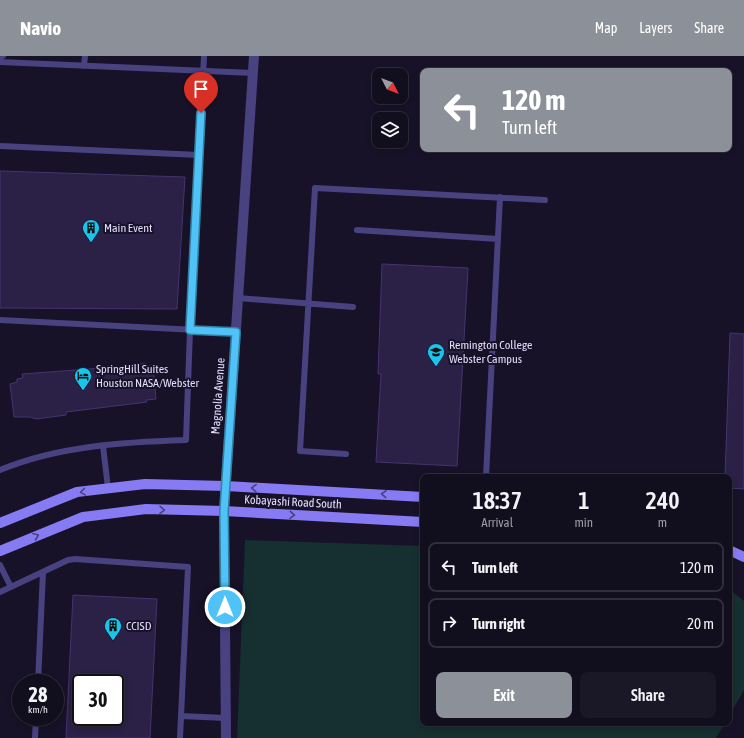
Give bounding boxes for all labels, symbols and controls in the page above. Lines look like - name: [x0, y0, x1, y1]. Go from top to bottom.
- text: Navio: [20, 17, 61, 39]
- text: Map: [595, 20, 617, 36]
- text: Layers: [639, 20, 672, 36]
- text: Share: [694, 20, 724, 36]
- north arrow: [372, 68, 408, 104]
- map controls: [372, 68, 408, 148]
- pin: [184, 72, 218, 113]
- icon: arrive: [190, 78, 212, 100]
- icon: left: [436, 84, 488, 136]
- text: 120 m: [502, 84, 565, 116]
- button: layers: [372, 112, 408, 148]
- text: Turn left: [502, 117, 557, 138]
- building icon: Main Event: [81, 218, 101, 243]
- place label: Main Event: [104, 221, 153, 235]
- place label: Remington College Webster Campus: [449, 338, 532, 366]
- school or university icon: Remington College Webster Campus: [426, 342, 446, 367]
- street label: Magnolia Avenue: [208, 357, 228, 435]
- place label: SpringHill Suites Houston NASA/Webster: [96, 362, 200, 390]
- hotel icon: SpringHill Suites Houston NASA/Webster: [73, 366, 93, 391]
- one-way arrow: [251, 483, 257, 492]
- one-way arrow: [80, 487, 86, 496]
- text: 18:37: [473, 487, 522, 514]
- text: 1: [578, 487, 589, 514]
- text: 240: [646, 487, 679, 514]
- one-way arrow: [381, 490, 387, 499]
- street label: Kobayashi Road South: [244, 492, 342, 512]
- one-way arrow: [159, 506, 165, 514]
- one-way arrow: [289, 511, 295, 519]
- text: Arrival: [481, 515, 513, 530]
- text: min: [574, 515, 593, 530]
- text: m: [658, 515, 667, 530]
- one-way arrow: [33, 533, 40, 541]
- icon: left: [438, 556, 460, 578]
- text: Turn left: [472, 559, 518, 576]
- text: 120 m: [680, 559, 714, 576]
- position arrow: [204, 586, 246, 628]
- icon: right: [438, 612, 460, 634]
- text: Turn right: [472, 615, 525, 632]
- text: 20 m: [687, 615, 714, 632]
- building icon: CCISD: [103, 616, 123, 641]
- place label: CCISD: [126, 619, 152, 633]
- button: Exit: [436, 672, 572, 718]
- button: Share: [580, 672, 716, 718]
- speed limit sign: 30: [72, 674, 124, 726]
- text: 28: [29, 683, 47, 706]
- text: km/h: [28, 704, 48, 715]

